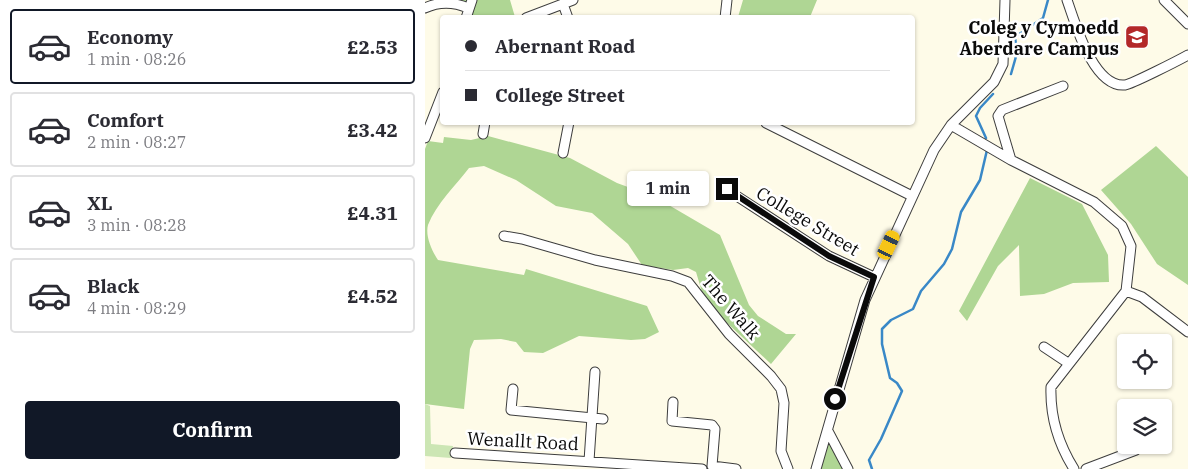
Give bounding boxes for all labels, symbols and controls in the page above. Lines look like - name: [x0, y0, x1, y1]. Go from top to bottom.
- place label: Coleg y Cymoedd Aberdare Campus: [960, 16, 1119, 60]
- icon: car: [27, 24, 72, 69]
- school or university icon: Coleg y Cymoedd Aberdare Campus: [1124, 24, 1150, 50]
- text: Economy: [87, 25, 173, 49]
- text: Abernant Road: [495, 34, 635, 58]
- text: £2.53: [347, 35, 398, 59]
- text: 1 min · 08:26: [87, 49, 186, 69]
- text: College Street: [495, 83, 624, 107]
- icon: car: [27, 107, 72, 152]
- text: Comfort: [87, 108, 164, 132]
- text: £3.42: [347, 118, 398, 142]
- text: 2 min · 08:27: [87, 132, 186, 152]
- callout: 1 min: [627, 172, 709, 206]
- text: 1 min: [646, 178, 690, 198]
- route end: [716, 178, 738, 200]
- street label: College Street: [752, 181, 864, 261]
- icon: car: [27, 190, 72, 235]
- text: XL: [87, 191, 113, 215]
- text: £4.31: [347, 201, 398, 225]
- text: 3 min · 08:28: [87, 215, 186, 235]
- car: [875, 228, 902, 262]
- street label: The Walk: [696, 270, 766, 345]
- icon: car: [27, 273, 72, 318]
- text: Black: [87, 274, 139, 298]
- text: £4.52: [347, 284, 398, 308]
- text: 4 min · 08:29: [87, 298, 186, 318]
- map controls: [1117, 334, 1172, 454]
- button: locate: [1117, 334, 1172, 389]
- route start: [824, 388, 846, 410]
- button: layers: [1117, 399, 1172, 454]
- button: Confirm: [25, 401, 400, 459]
- street label: Wenallt Road: [467, 427, 580, 455]

